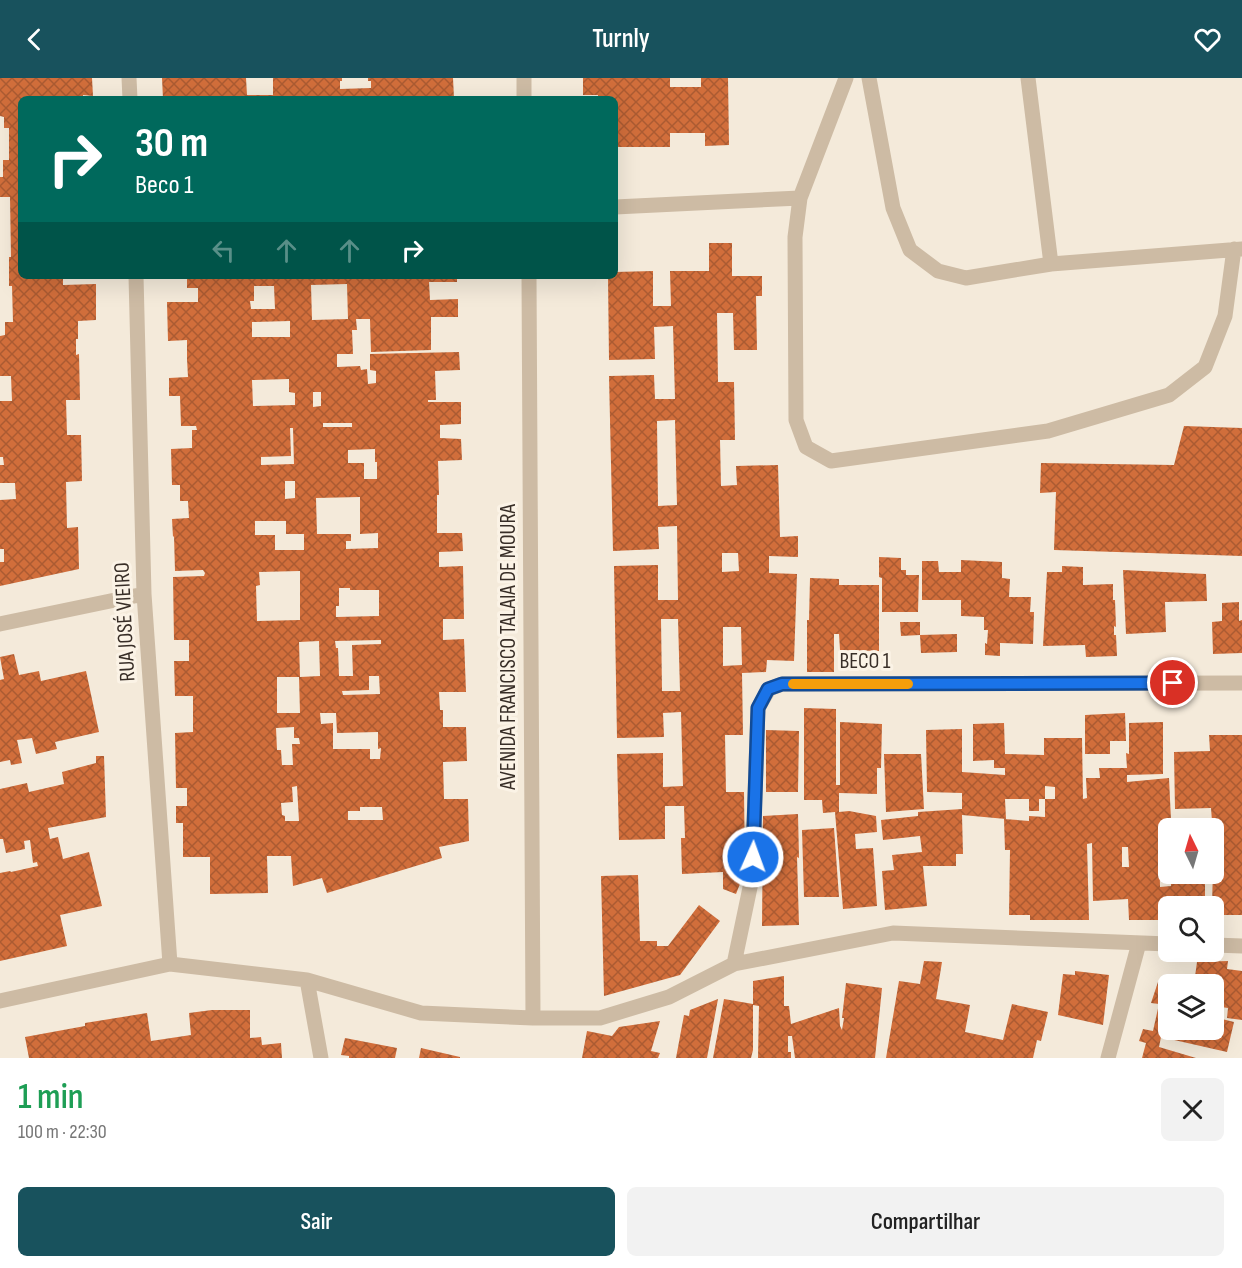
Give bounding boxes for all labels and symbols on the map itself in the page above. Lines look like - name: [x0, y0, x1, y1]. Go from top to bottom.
- street label: AVENIDA FRANCISCO TALAIA DE MOURA: [495, 504, 522, 791]
- street label: RUA JOSÉ VIEIRO: [108, 562, 142, 682]
- street label: BECO 1: [839, 648, 891, 675]
- pin: [1147, 657, 1198, 708]
- north arrow: [1158, 818, 1224, 884]
- position arrow: [721, 825, 785, 889]

